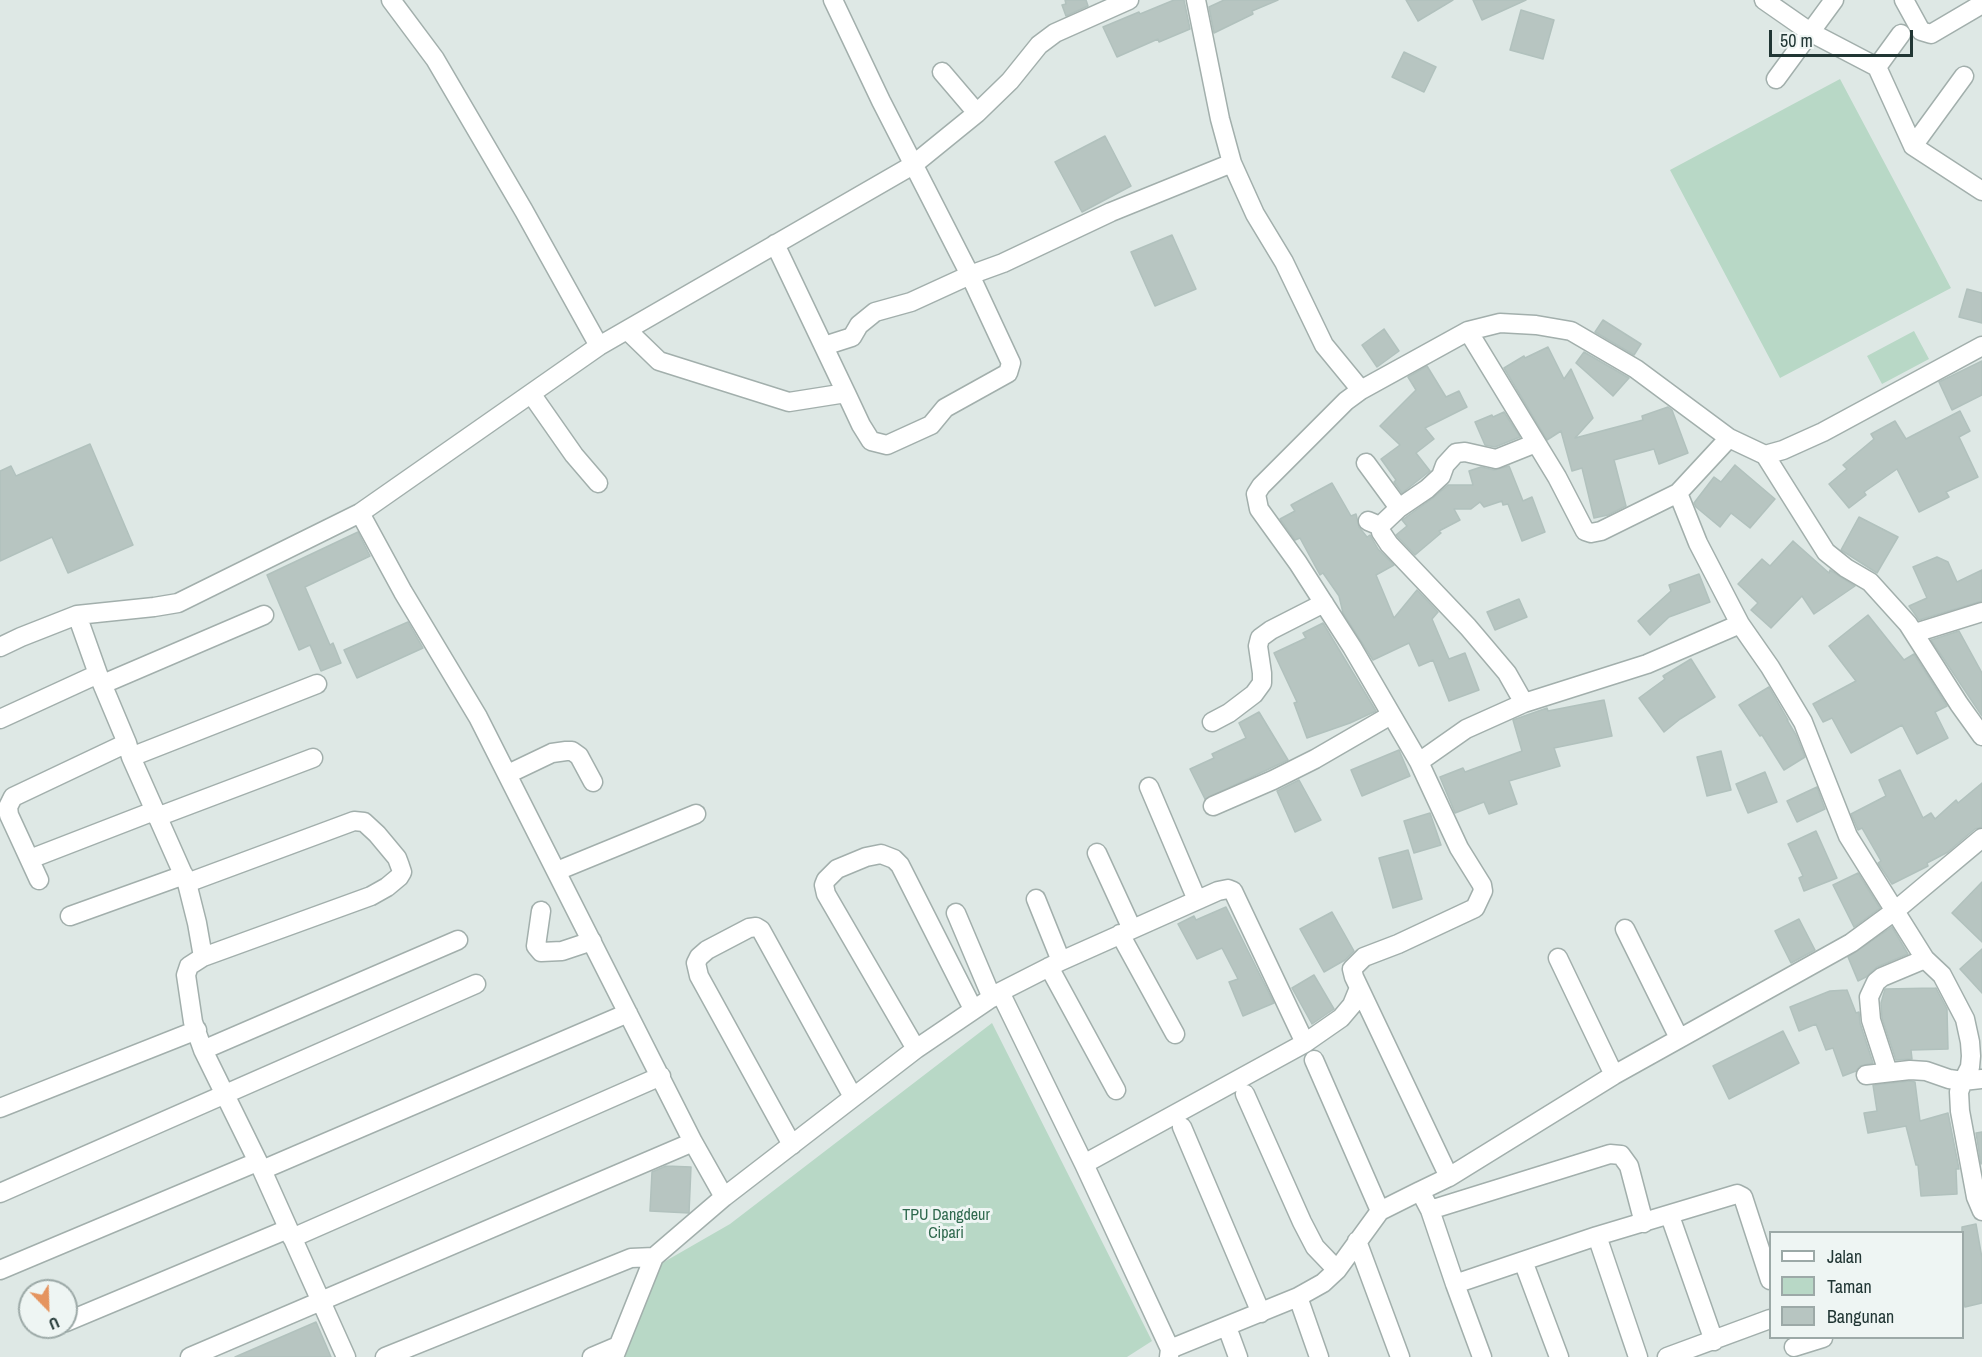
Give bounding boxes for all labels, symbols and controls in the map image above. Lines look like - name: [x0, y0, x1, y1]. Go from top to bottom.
- scale bar: [1772, 18, 1916, 56]
- text: 50 m: [1780, 28, 1813, 53]
- park label: TPU Dangdeur Cipari: [902, 1206, 990, 1244]
- legend: [1769, 1231, 1964, 1339]
- text: Jalan: [1827, 1244, 1862, 1269]
- text: Taman: [1827, 1274, 1872, 1299]
- north arrow: [18, 1279, 78, 1339]
- text: Bangunan: [1827, 1304, 1894, 1329]
- text: U: [46, 1312, 63, 1336]

